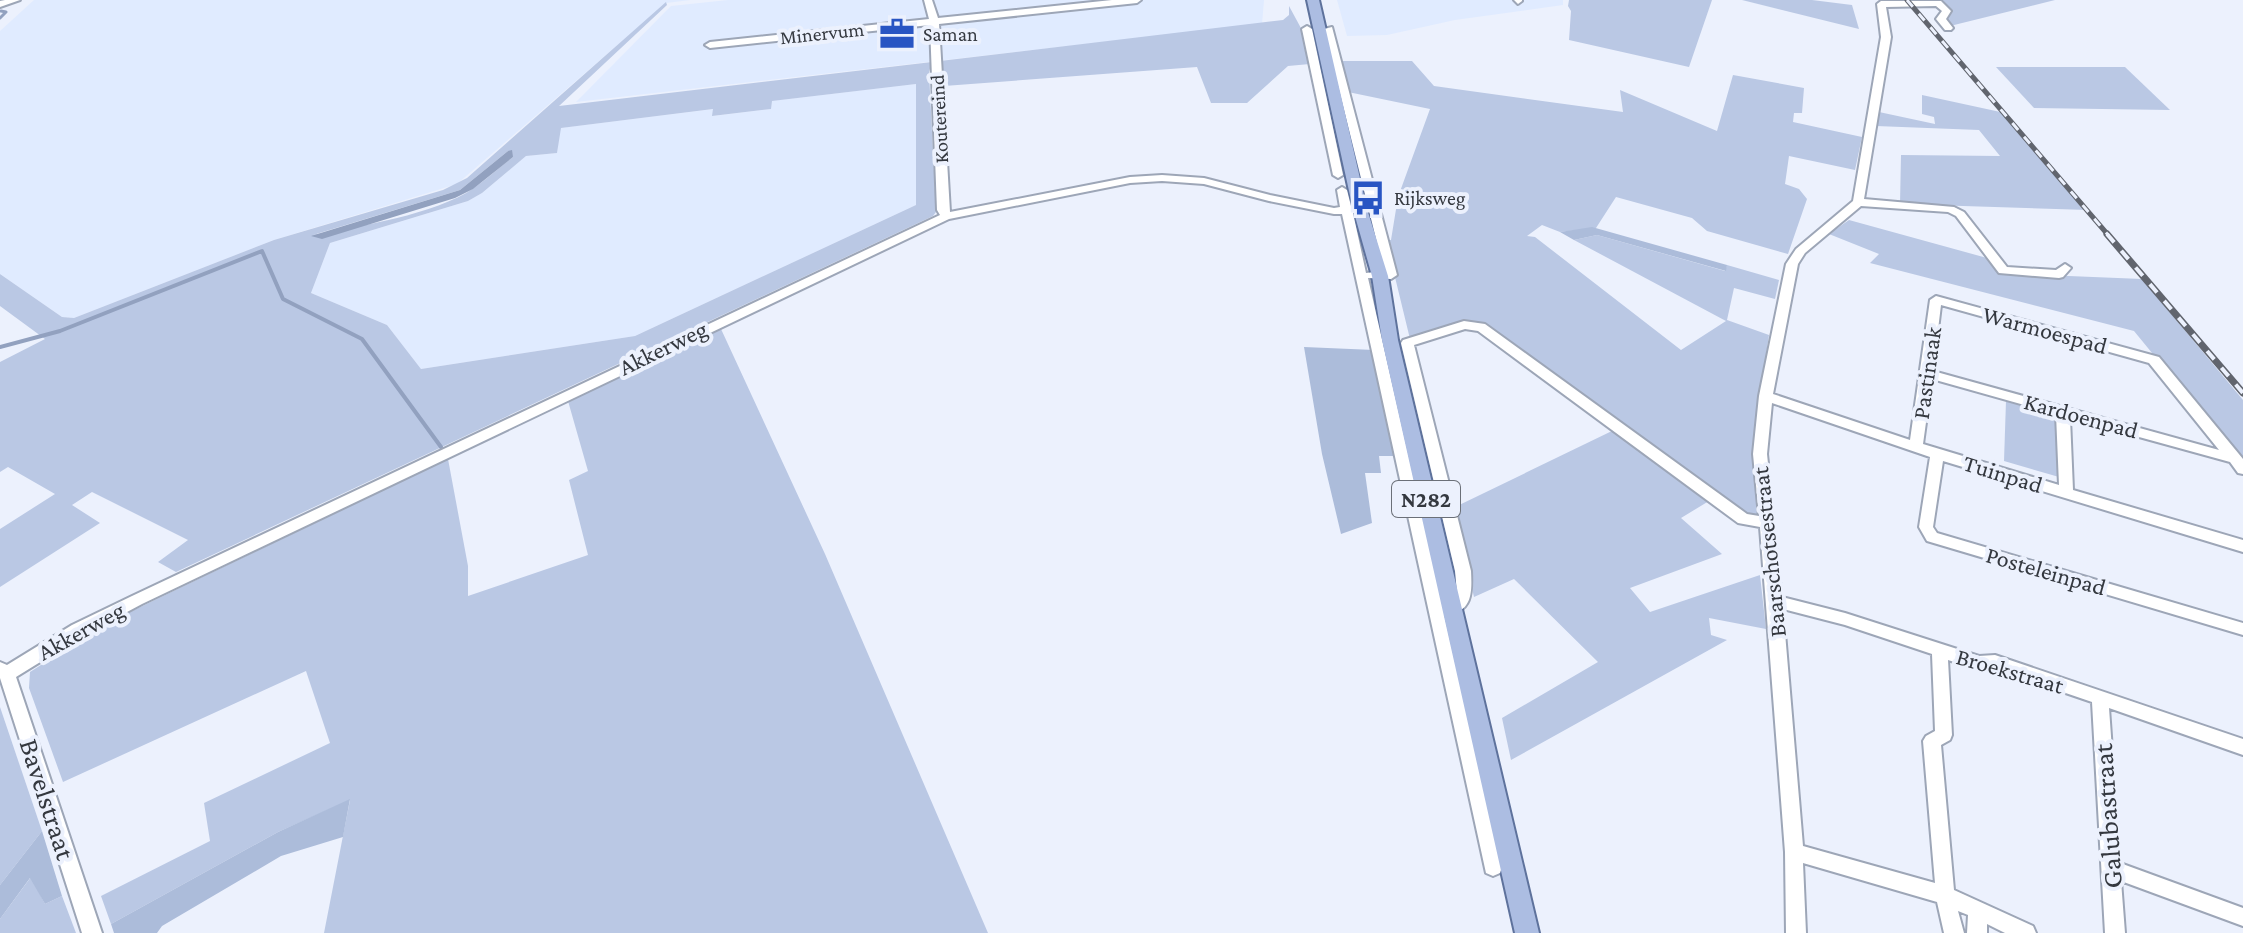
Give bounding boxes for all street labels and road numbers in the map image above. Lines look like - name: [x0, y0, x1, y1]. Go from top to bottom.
- street label: Minervum: [779, 18, 865, 48]
- street label: Koutereind: [926, 74, 952, 164]
- street label: Warmoespad: [1980, 300, 2111, 359]
- street label: Akkerweg: [614, 314, 712, 381]
- street label: Pastinaak: [1907, 324, 1946, 421]
- street label: Kardoenpad: [2021, 387, 2141, 444]
- street label: Tuinpad: [1960, 449, 2046, 498]
- street label: Baarschotsestraat: [1746, 465, 1791, 639]
- road number: N282: [1392, 481, 1460, 517]
- street label: Posteleinpad: [1983, 541, 2110, 601]
- street label: Akkerweg: [33, 596, 129, 665]
- street label: Broekstraat: [1953, 642, 2068, 699]
- street label: Bavelstraat: [13, 735, 82, 864]
- street label: Galubastraat: [2087, 742, 2128, 889]

